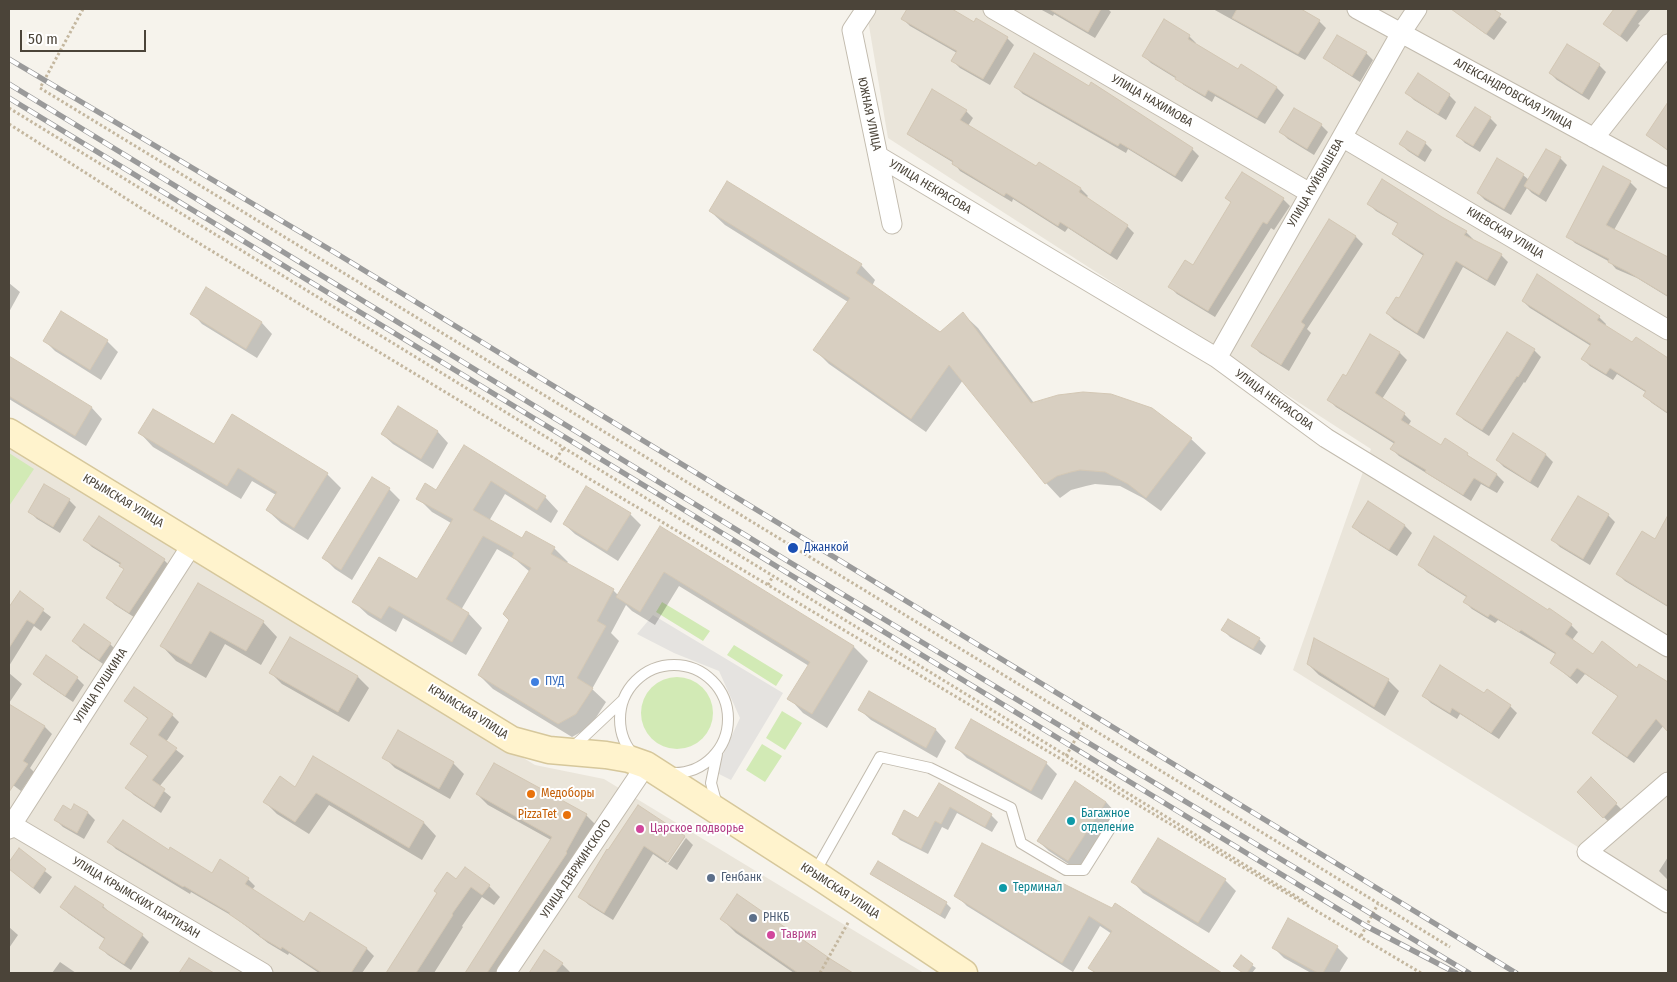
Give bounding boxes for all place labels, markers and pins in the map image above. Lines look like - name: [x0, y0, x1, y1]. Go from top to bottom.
- marker: Джанкой: [786, 541, 800, 555]
- place label: Джанкой: [804, 541, 849, 555]
- place label: ПУД: [545, 675, 564, 689]
- marker: ПУД: [529, 676, 541, 688]
- place label: Медоборы: [541, 787, 595, 801]
- marker: Медоборы: [525, 788, 537, 800]
- place label: Багажное отделение: [1081, 807, 1134, 835]
- place label: PizzaTet: [518, 808, 557, 822]
- marker: PizzaTet: [561, 809, 573, 821]
- marker: Багажное отделение: [1065, 815, 1077, 827]
- place label: Царское подворье: [650, 822, 744, 836]
- marker: Царское подворье: [634, 823, 646, 835]
- place label: Генбанк: [721, 871, 762, 885]
- marker: Генбанк: [705, 872, 717, 884]
- place label: Терминал: [1013, 881, 1062, 895]
- marker: Терминал: [997, 882, 1009, 894]
- place label: РНКБ: [763, 911, 789, 925]
- marker: РНКБ: [747, 912, 759, 924]
- place label: Таврия: [781, 928, 817, 942]
- marker: Таврия: [765, 929, 777, 941]

